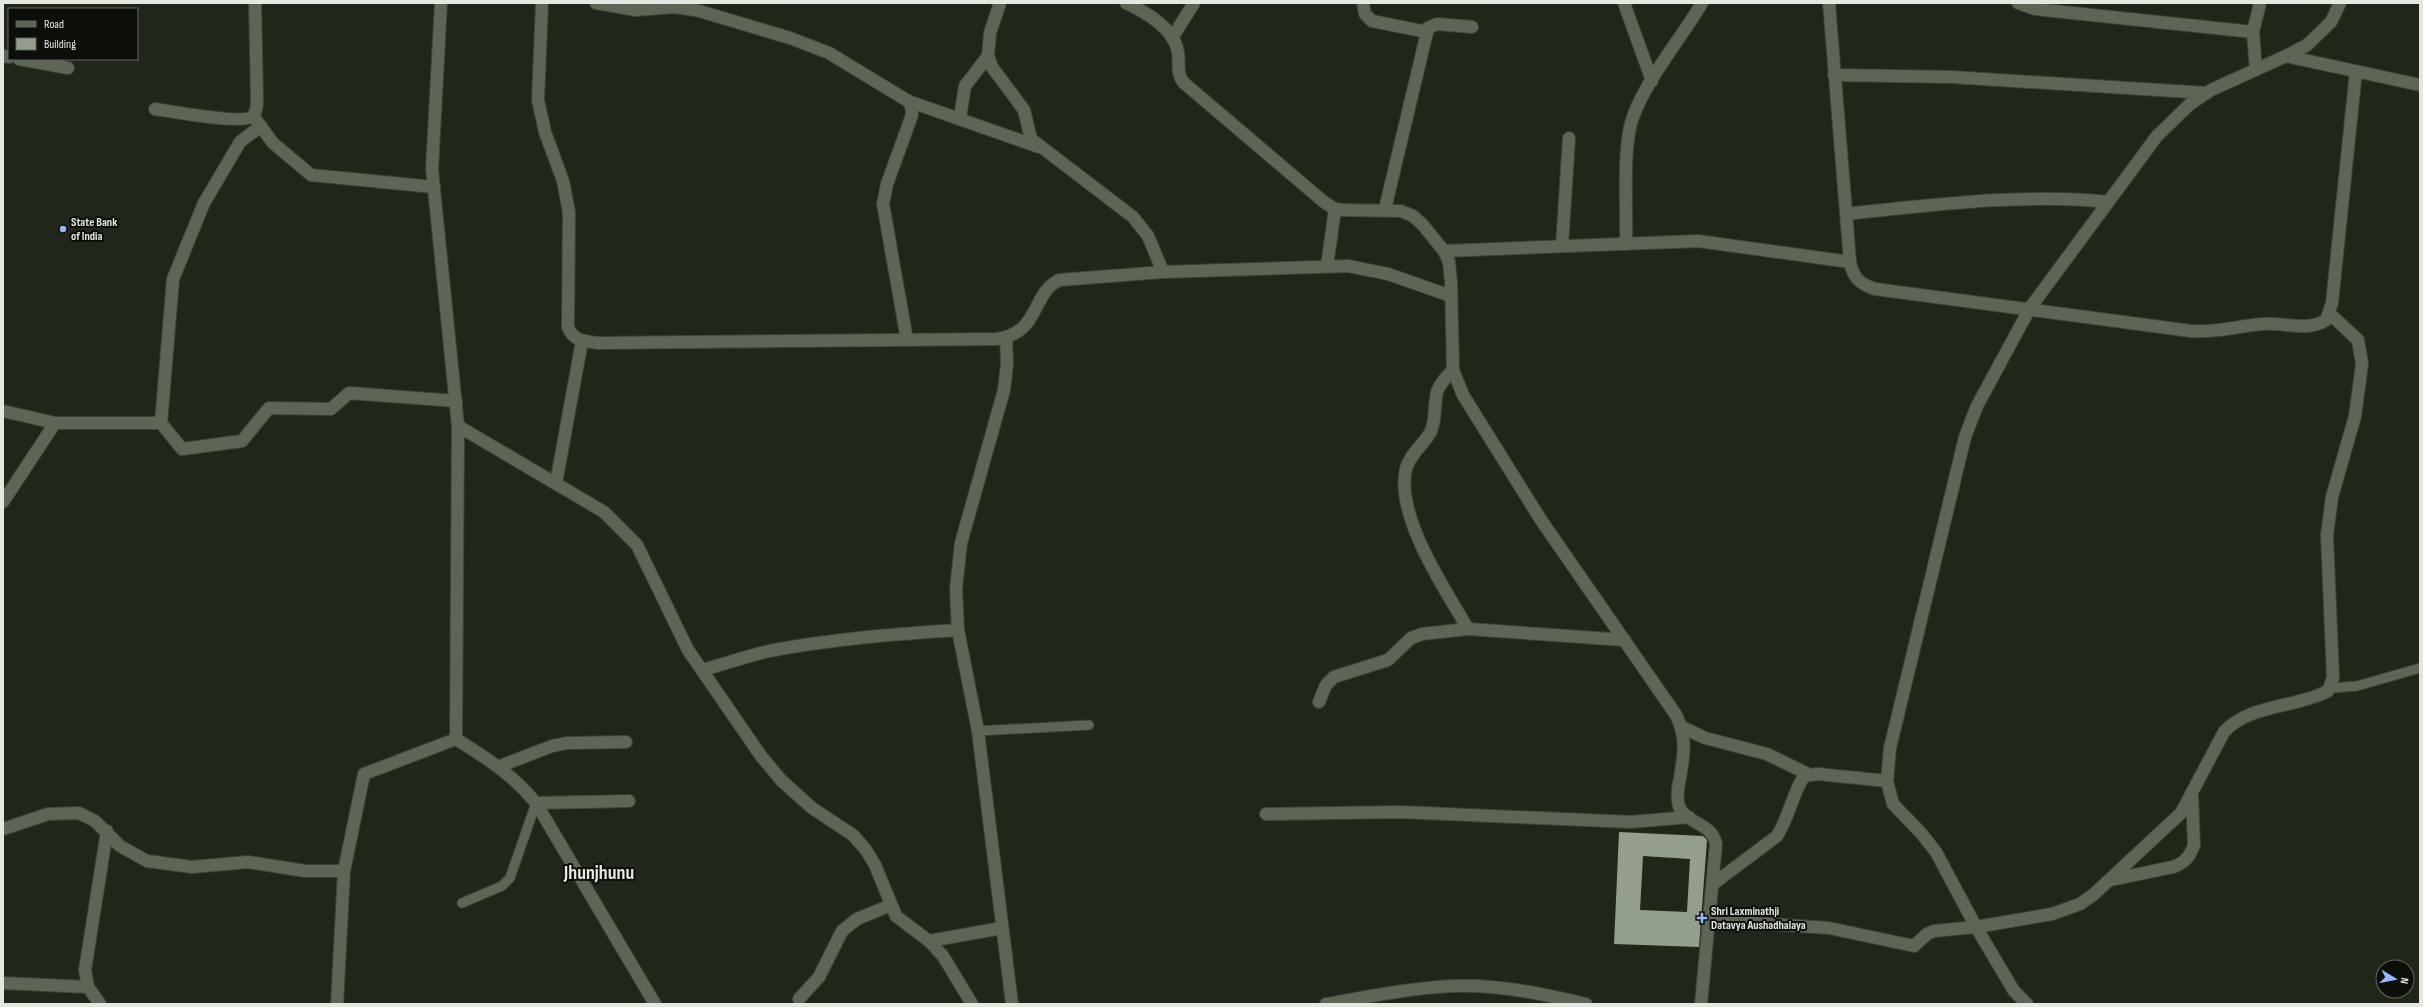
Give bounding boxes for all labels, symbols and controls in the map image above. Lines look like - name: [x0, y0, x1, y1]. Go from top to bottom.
- legend: [8, 8, 138, 60]
- text: Road: [44, 17, 64, 32]
- text: Building: [44, 37, 76, 52]
- place label: State Bank of India: [71, 215, 117, 244]
- marker: State Bank of India: [58, 224, 68, 234]
- district label: Jhunjhunu: [563, 861, 634, 885]
- place label: Shri Laxminathji Datavya Aushadhalaya: [1711, 904, 1806, 933]
- marker: Shri Laxminathji Datavya Aushadhalaya: [1696, 912, 1708, 924]
- north arrow: [2375, 959, 2415, 999]
- text: N: [2397, 977, 2411, 985]

